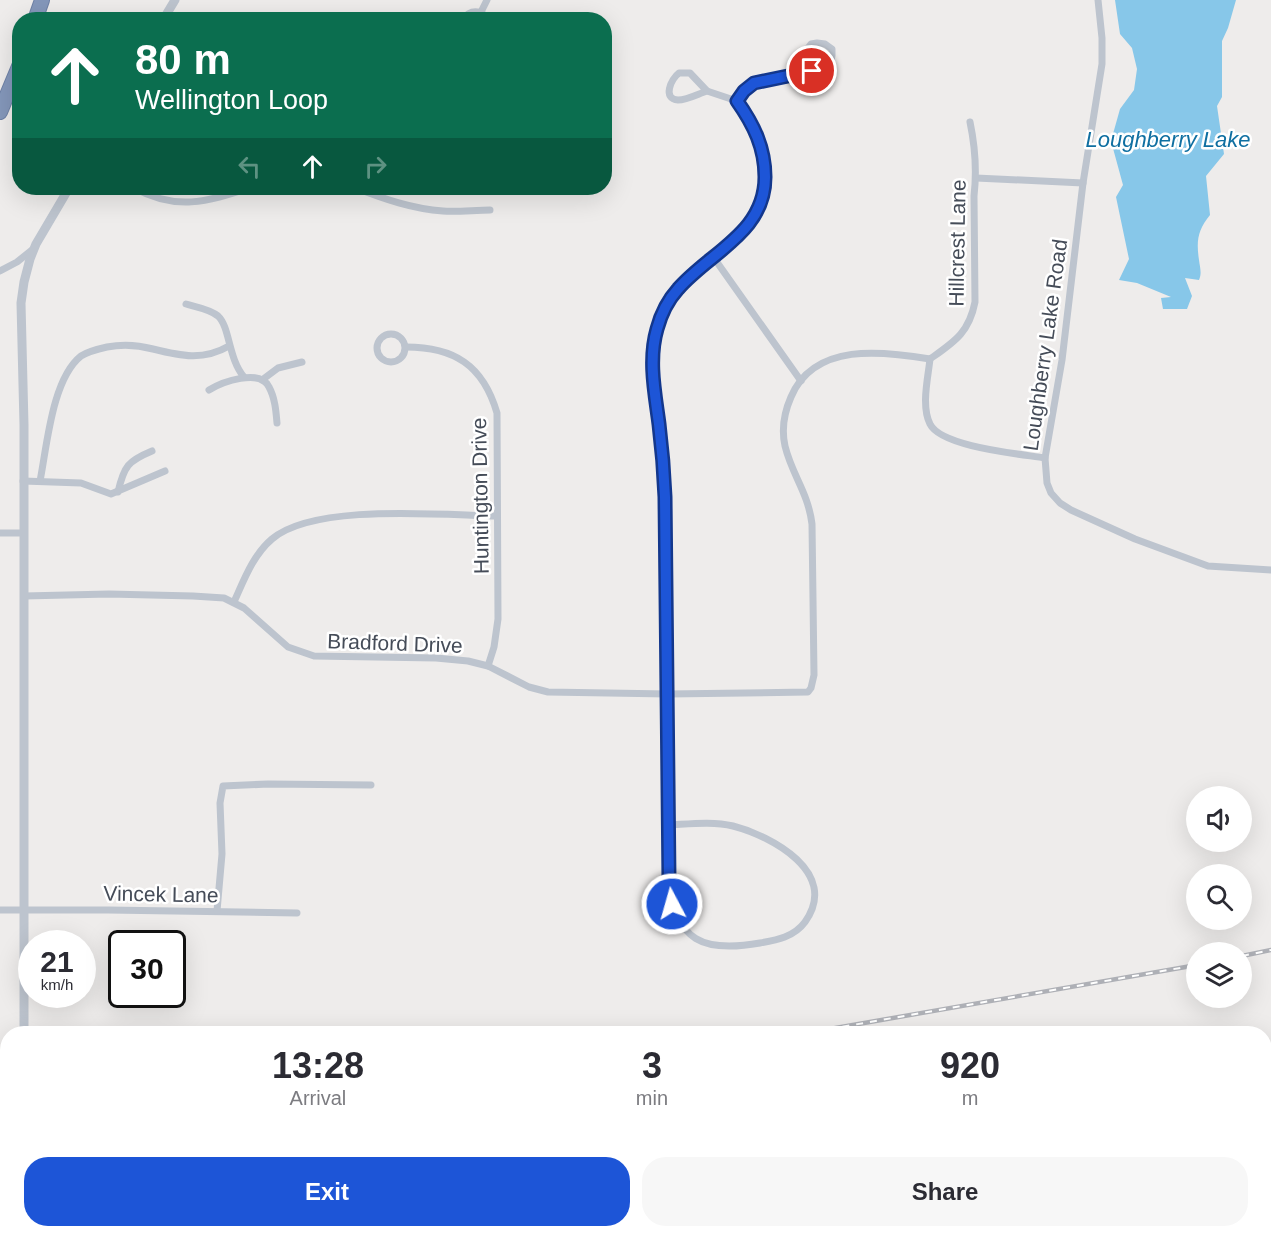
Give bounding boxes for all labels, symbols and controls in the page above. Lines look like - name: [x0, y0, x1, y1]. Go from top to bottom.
- icon: ahead: [36, 36, 114, 114]
- text: 80 m: [135, 36, 231, 83]
- pin: [786, 45, 837, 96]
- icon: arrive: [795, 54, 828, 87]
- text: Wellington Loop: [135, 85, 328, 115]
- water label: Loughberry Lake: [1085, 127, 1251, 152]
- icon: left: [233, 150, 266, 183]
- icon: ahead: [296, 150, 329, 183]
- icon: right: [359, 150, 392, 183]
- street label: Hillcrest Lane: [944, 179, 970, 307]
- street label: Loughberry Lake Road: [1019, 238, 1071, 452]
- street label: Huntington Drive: [467, 418, 493, 574]
- street label: Bradford Drive: [327, 629, 463, 657]
- map controls: [1186, 786, 1252, 1008]
- button: sound: [1186, 786, 1252, 852]
- button: search: [1186, 864, 1252, 930]
- position arrow: [640, 872, 704, 936]
- street label: Vincek Lane: [103, 881, 219, 907]
- speed limit sign: 30: [108, 930, 186, 1008]
- button: layers: [1186, 942, 1252, 1008]
- text: 21: [40, 945, 74, 978]
- text: km/h: [41, 976, 73, 993]
- text: 13:28: [272, 1045, 364, 1086]
- text: 3: [642, 1045, 662, 1086]
- text: 920: [940, 1045, 1000, 1086]
- text: Arrival: [290, 1087, 346, 1109]
- text: min: [636, 1087, 668, 1109]
- text: m: [962, 1087, 978, 1109]
- button: Exit: [24, 1157, 630, 1226]
- button: Share: [642, 1157, 1248, 1226]

